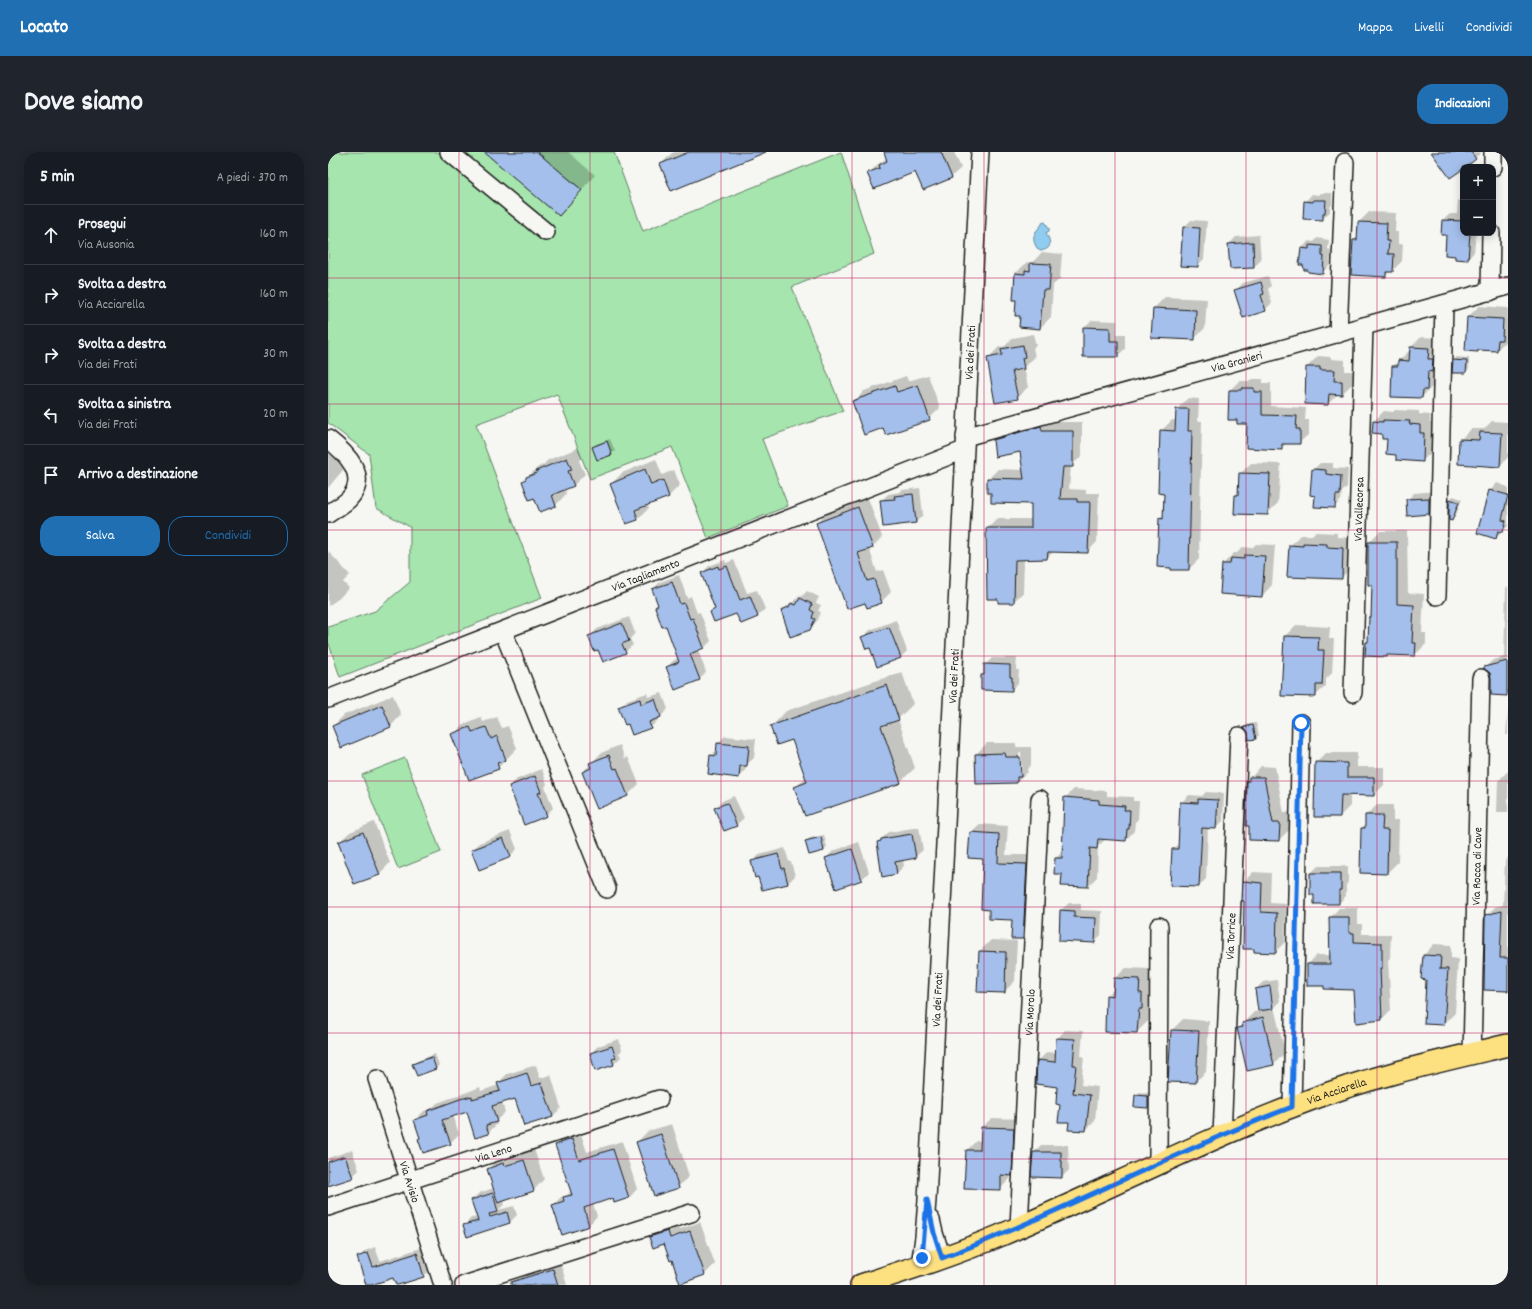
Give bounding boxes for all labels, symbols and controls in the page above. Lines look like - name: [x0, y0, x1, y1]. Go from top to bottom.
- text: Locato: [20, 15, 68, 42]
- text: Mappa: [1358, 18, 1392, 38]
- text: Livelli: [1414, 18, 1444, 38]
- text: Condividi: [1466, 18, 1512, 38]
- text: Dove siamo: [24, 84, 143, 124]
- button: Indicazioni: [1417, 84, 1508, 124]
- map controls: [1460, 164, 1496, 236]
- button: +: [1460, 164, 1496, 200]
- text: 5 min: [40, 166, 74, 190]
- text: A piedi · 370 m: [217, 169, 288, 188]
- button: −: [1460, 200, 1496, 236]
- text: Prosegui: [78, 214, 126, 236]
- icon: ahead: [40, 224, 62, 246]
- text: 160 m: [260, 225, 288, 244]
- text: Via Ausonia: [78, 236, 134, 255]
- text: Svolta a destra: [78, 274, 166, 296]
- icon: right: [40, 284, 62, 306]
- text: 160 m: [260, 285, 288, 304]
- text: Via Acciarella: [78, 296, 145, 315]
- street label: Via dei Frati: [961, 325, 981, 380]
- text: Svolta a destra: [78, 334, 166, 356]
- icon: right: [40, 344, 62, 366]
- text: 30 m: [263, 345, 288, 364]
- street label: Via Granieri: [1210, 348, 1265, 378]
- text: Via dei Frati: [78, 356, 137, 375]
- text: Svolta a sinistra: [78, 394, 171, 416]
- icon: left: [40, 404, 62, 426]
- text: 20 m: [263, 405, 288, 424]
- text: Via dei Frati: [78, 416, 137, 435]
- icon: arrive: [40, 464, 62, 486]
- text: Arrivo a destinazione: [78, 464, 198, 486]
- street label: Via Vallecorsa: [1351, 476, 1369, 541]
- button: Salva: [40, 516, 160, 556]
- button: Condividi: [168, 516, 288, 556]
- street label: Via Tagliamento: [610, 555, 683, 597]
- street label: Via dei Frati: [945, 649, 965, 704]
- route start: [1292, 714, 1310, 732]
- street label: Via Rocca di Cave: [1469, 827, 1487, 905]
- street label: Via Torrice: [1223, 913, 1241, 960]
- street label: Via dei Frati: [929, 972, 948, 1027]
- street label: Via Morolo: [1021, 989, 1041, 1036]
- street label: Via Acciarella: [1305, 1074, 1369, 1110]
- street label: Via Leno: [473, 1141, 514, 1168]
- street label: Via Avisio: [394, 1159, 423, 1205]
- route end: [913, 1249, 931, 1267]

